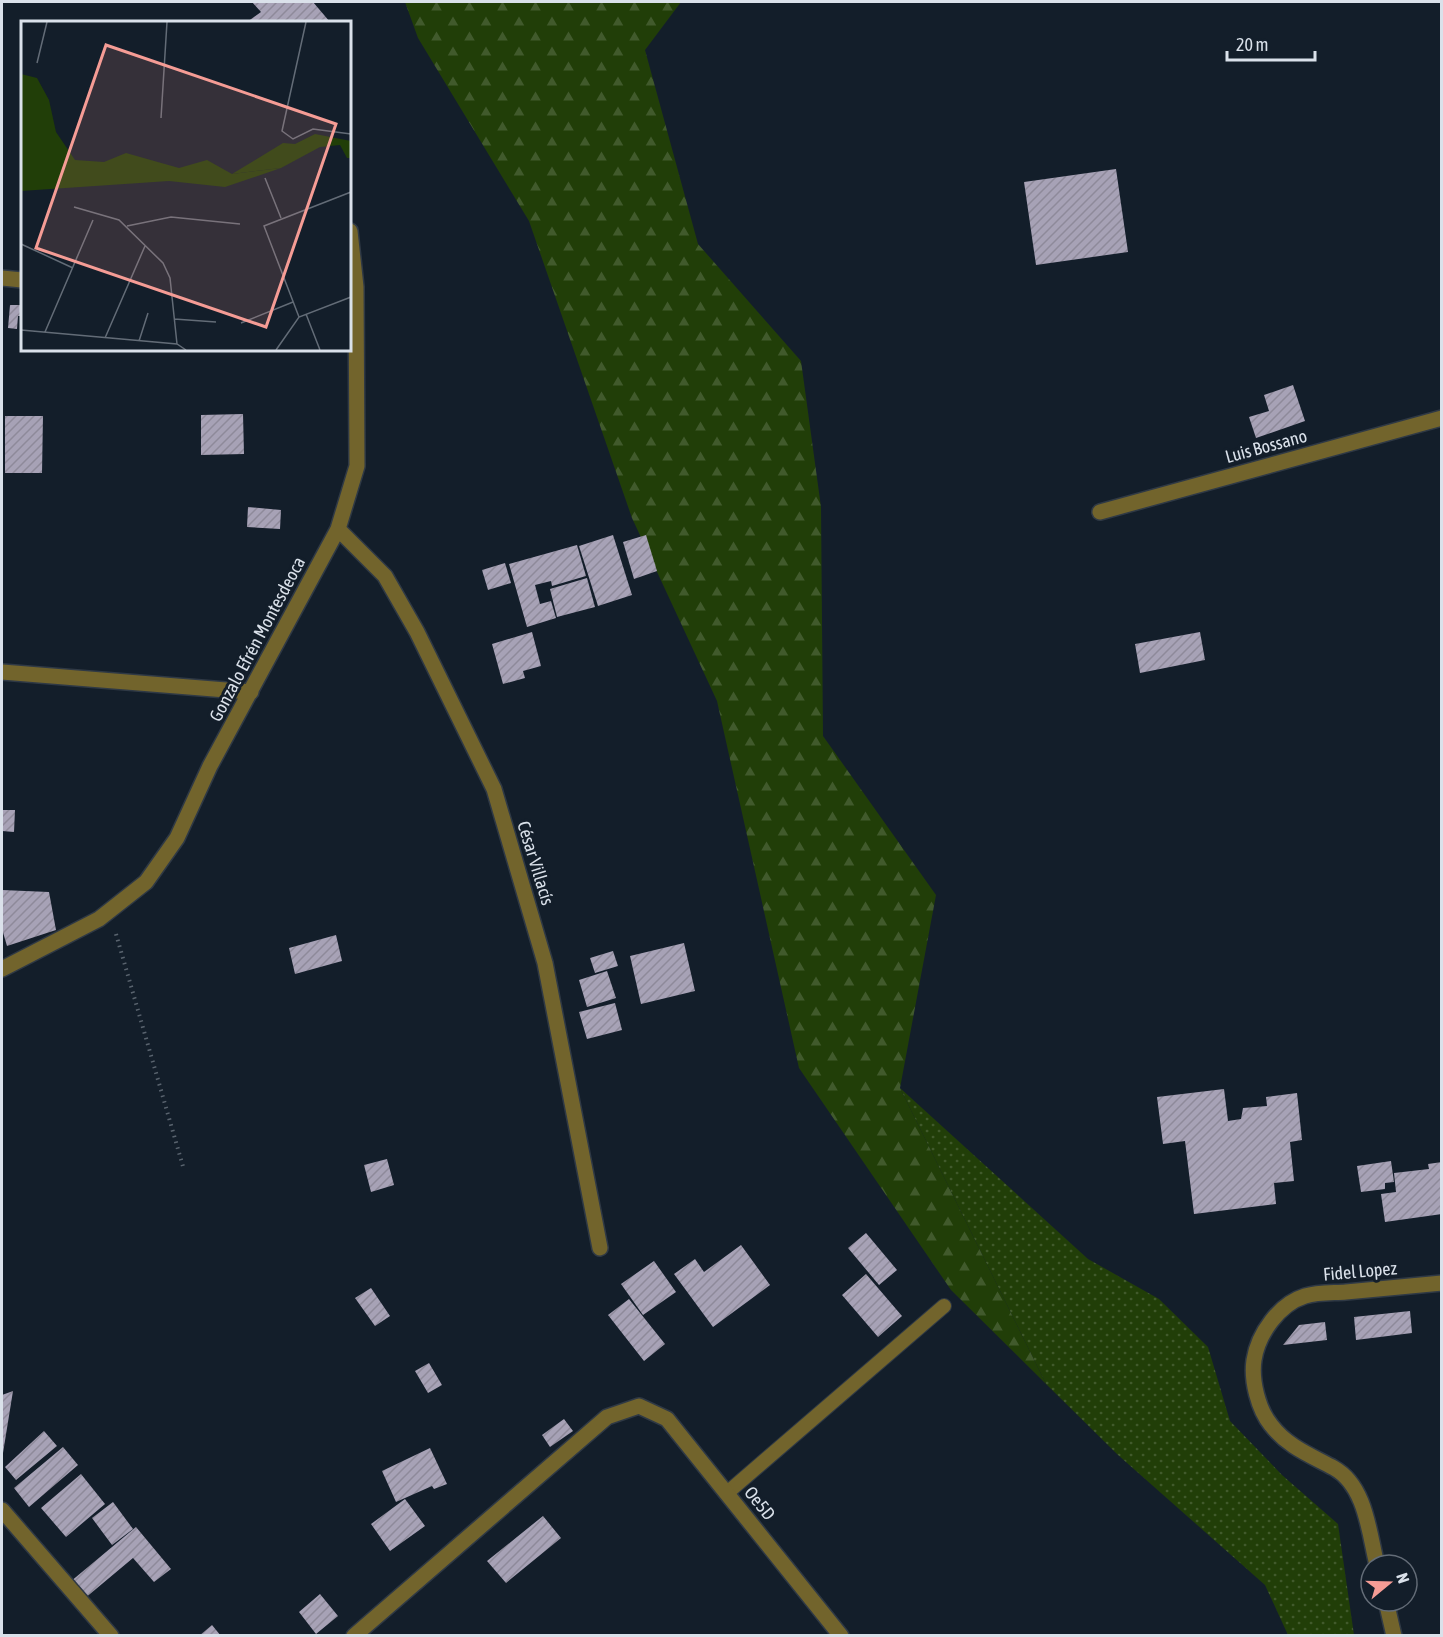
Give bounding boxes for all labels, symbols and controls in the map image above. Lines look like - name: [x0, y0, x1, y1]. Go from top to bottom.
- inset map: [21, 21, 351, 351]
- scale bar: [1227, 24, 1316, 62]
- text: 20 m: [1236, 34, 1268, 55]
- street label: Luis Bossano: [1223, 425, 1309, 467]
- street label: Gonzalo Efrén Montesdeoca: [205, 553, 309, 725]
- street label: César Villacís: [513, 818, 559, 908]
- street label: Fidel Lopez: [1322, 1257, 1398, 1285]
- street label: Oe5D: [740, 1482, 780, 1524]
- north arrow: [1359, 1553, 1419, 1613]
- text: N: [1393, 1571, 1413, 1586]

